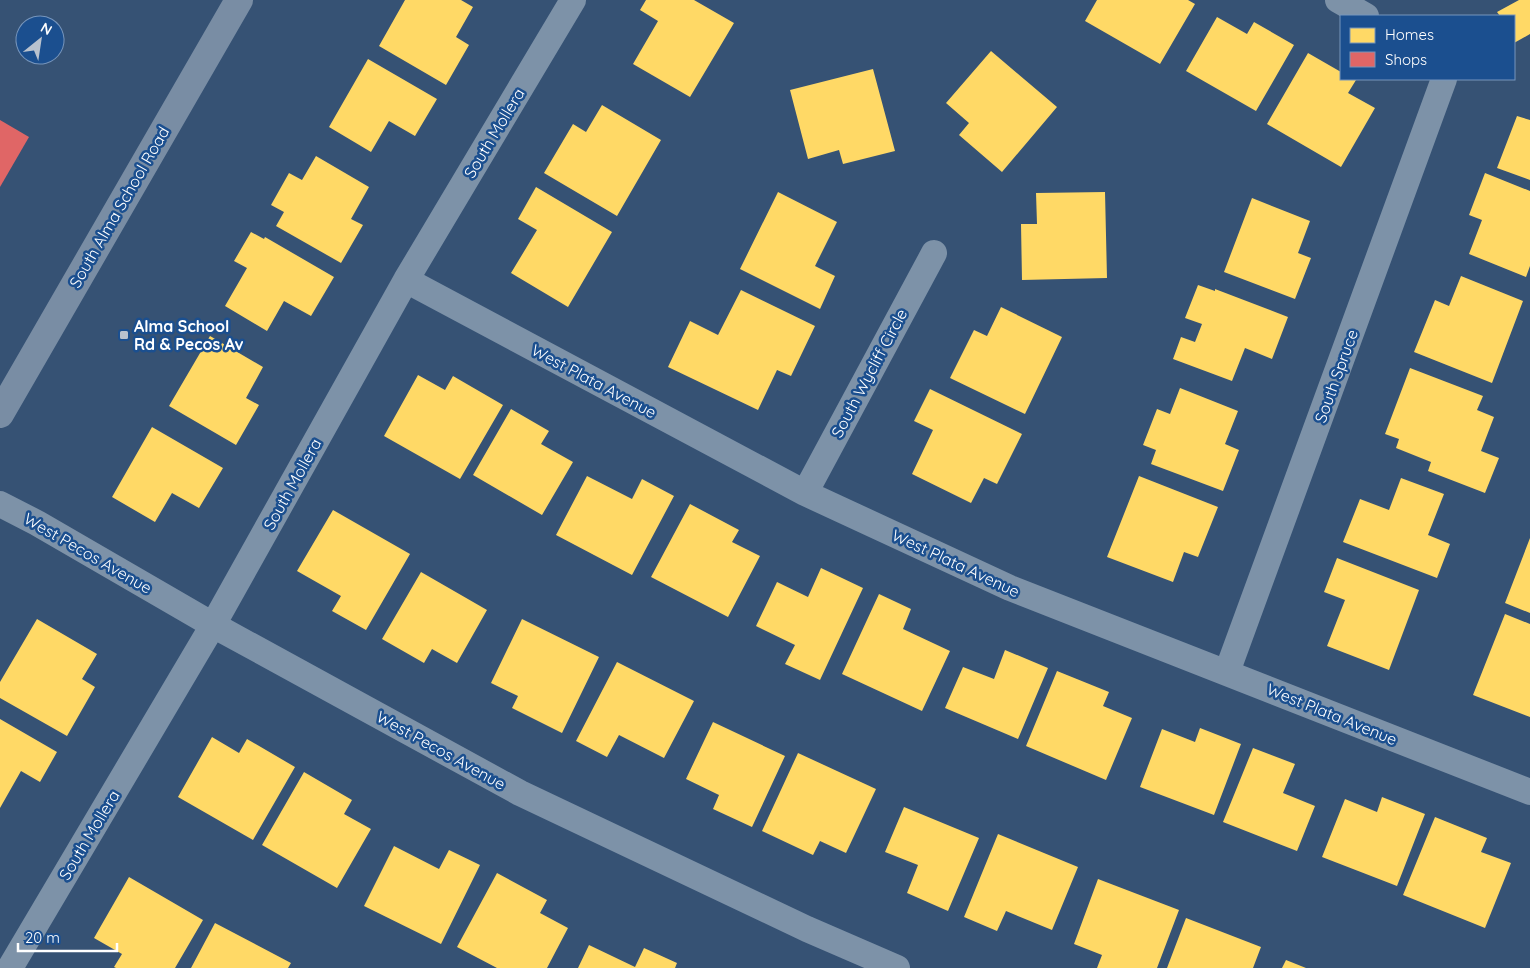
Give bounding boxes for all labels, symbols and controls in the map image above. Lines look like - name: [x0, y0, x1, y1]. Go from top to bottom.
- north arrow: [15, 15, 65, 65]
- legend: [1340, 15, 1515, 80]
- text: N: [38, 18, 55, 39]
- text: Homes: [1385, 25, 1434, 44]
- text: Shops: [1385, 50, 1427, 69]
- street label: South Mollera: [459, 84, 529, 182]
- street label: South Alma School Road: [65, 123, 173, 291]
- street label: South Wycliff Circle: [827, 305, 911, 441]
- place label: Alma School Rd & Pecos Av: [134, 316, 243, 354]
- street label: South Spruce: [1310, 327, 1362, 425]
- marker: Alma School Rd & Pecos Av: [118, 329, 130, 341]
- street label: West Plata Avenue: [528, 340, 660, 422]
- street label: South Mollera: [259, 435, 325, 533]
- street label: West Pecos Avenue: [20, 508, 156, 598]
- street label: West Plata Avenue: [889, 525, 1023, 601]
- street label: West Plata Avenue: [1264, 679, 1400, 749]
- street label: West Pecos Avenue: [373, 706, 509, 794]
- street label: South Mollera: [54, 786, 124, 884]
- scale bar: [18, 920, 116, 952]
- text: 20 m: [25, 928, 60, 947]

